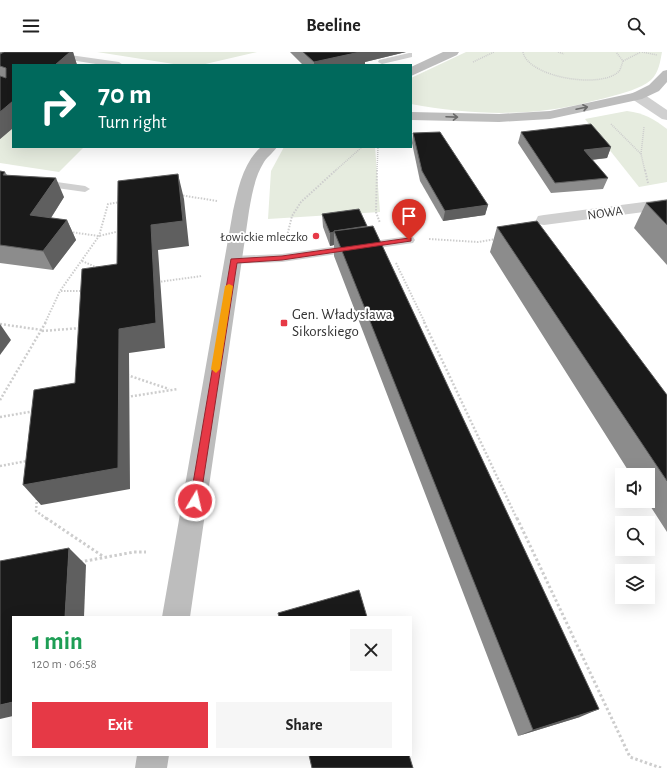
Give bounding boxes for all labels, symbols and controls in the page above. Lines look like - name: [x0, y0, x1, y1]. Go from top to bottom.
- icon: menu: [20, 15, 42, 37]
- icon: search: [625, 15, 647, 37]
- text: Beeline: [306, 17, 361, 35]
- icon: right: [32, 80, 84, 132]
- text: 70 m: [98, 81, 152, 109]
- one-way arrow: [575, 104, 588, 112]
- one-way arrow: [445, 113, 458, 120]
- text: Turn right: [98, 114, 167, 132]
- pin: [392, 199, 426, 240]
- icon: arrive: [398, 205, 420, 227]
- street label: NOWA: [587, 205, 624, 222]
- place label: Łowickie mleczko: [220, 231, 308, 244]
- marker: Łowickie mleczko: [311, 231, 321, 241]
- place label: Gen. Władysława Sikorskiego: [292, 307, 393, 339]
- marker: Gen. Władysława Sikorskiego: [279, 318, 289, 328]
- map controls: [615, 468, 655, 604]
- button: sound: [615, 468, 655, 508]
- position arrow: [174, 480, 216, 522]
- button: search: [615, 516, 655, 556]
- button: layers: [615, 564, 655, 604]
- button: close: [350, 629, 392, 671]
- text: 1 min: [32, 630, 83, 654]
- text: 120 m · 06:58: [32, 658, 97, 671]
- button: Exit: [32, 702, 208, 748]
- button: Share: [216, 702, 392, 748]

